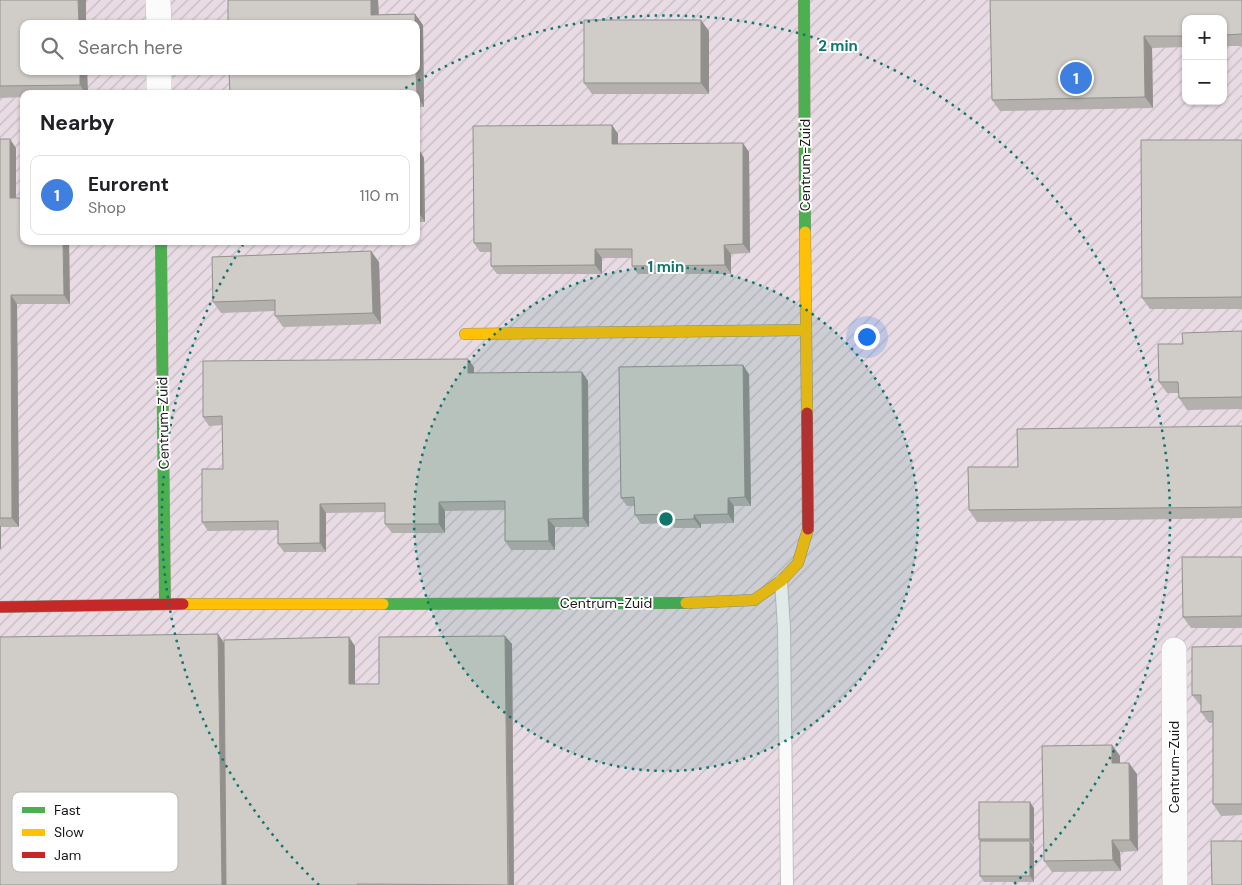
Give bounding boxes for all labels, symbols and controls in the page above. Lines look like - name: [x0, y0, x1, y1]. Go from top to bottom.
- map controls: [1182, 15, 1227, 105]
- button: +: [1182, 15, 1227, 60]
- search box: [20, 20, 420, 75]
- icon: search: [38, 34, 66, 62]
- text: Search here: [78, 35, 183, 60]
- text: 2 min: [818, 36, 858, 56]
- pin: 1: [1060, 59, 1092, 97]
- button: −: [1182, 60, 1227, 105]
- text: Nearby: [40, 109, 114, 137]
- street label: Centrum-Zuid: [796, 119, 814, 211]
- text: Eurorent: [88, 172, 169, 197]
- text: 1: [54, 185, 60, 206]
- text: 110 m: [360, 185, 399, 206]
- text: Shop: [88, 197, 126, 218]
- text: 1 min: [648, 257, 684, 277]
- your location: [854, 324, 880, 350]
- street label: Centrum-Zuid: [153, 377, 173, 469]
- centre of rings: [657, 510, 675, 528]
- street label: Centrum-Zuid: [560, 594, 652, 612]
- street label: Centrum-Zuid: [1165, 721, 1183, 813]
- legend: [12, 792, 178, 872]
- text: Fast: [54, 801, 81, 819]
- text: Slow: [54, 823, 84, 841]
- text: Jam: [54, 846, 81, 864]

